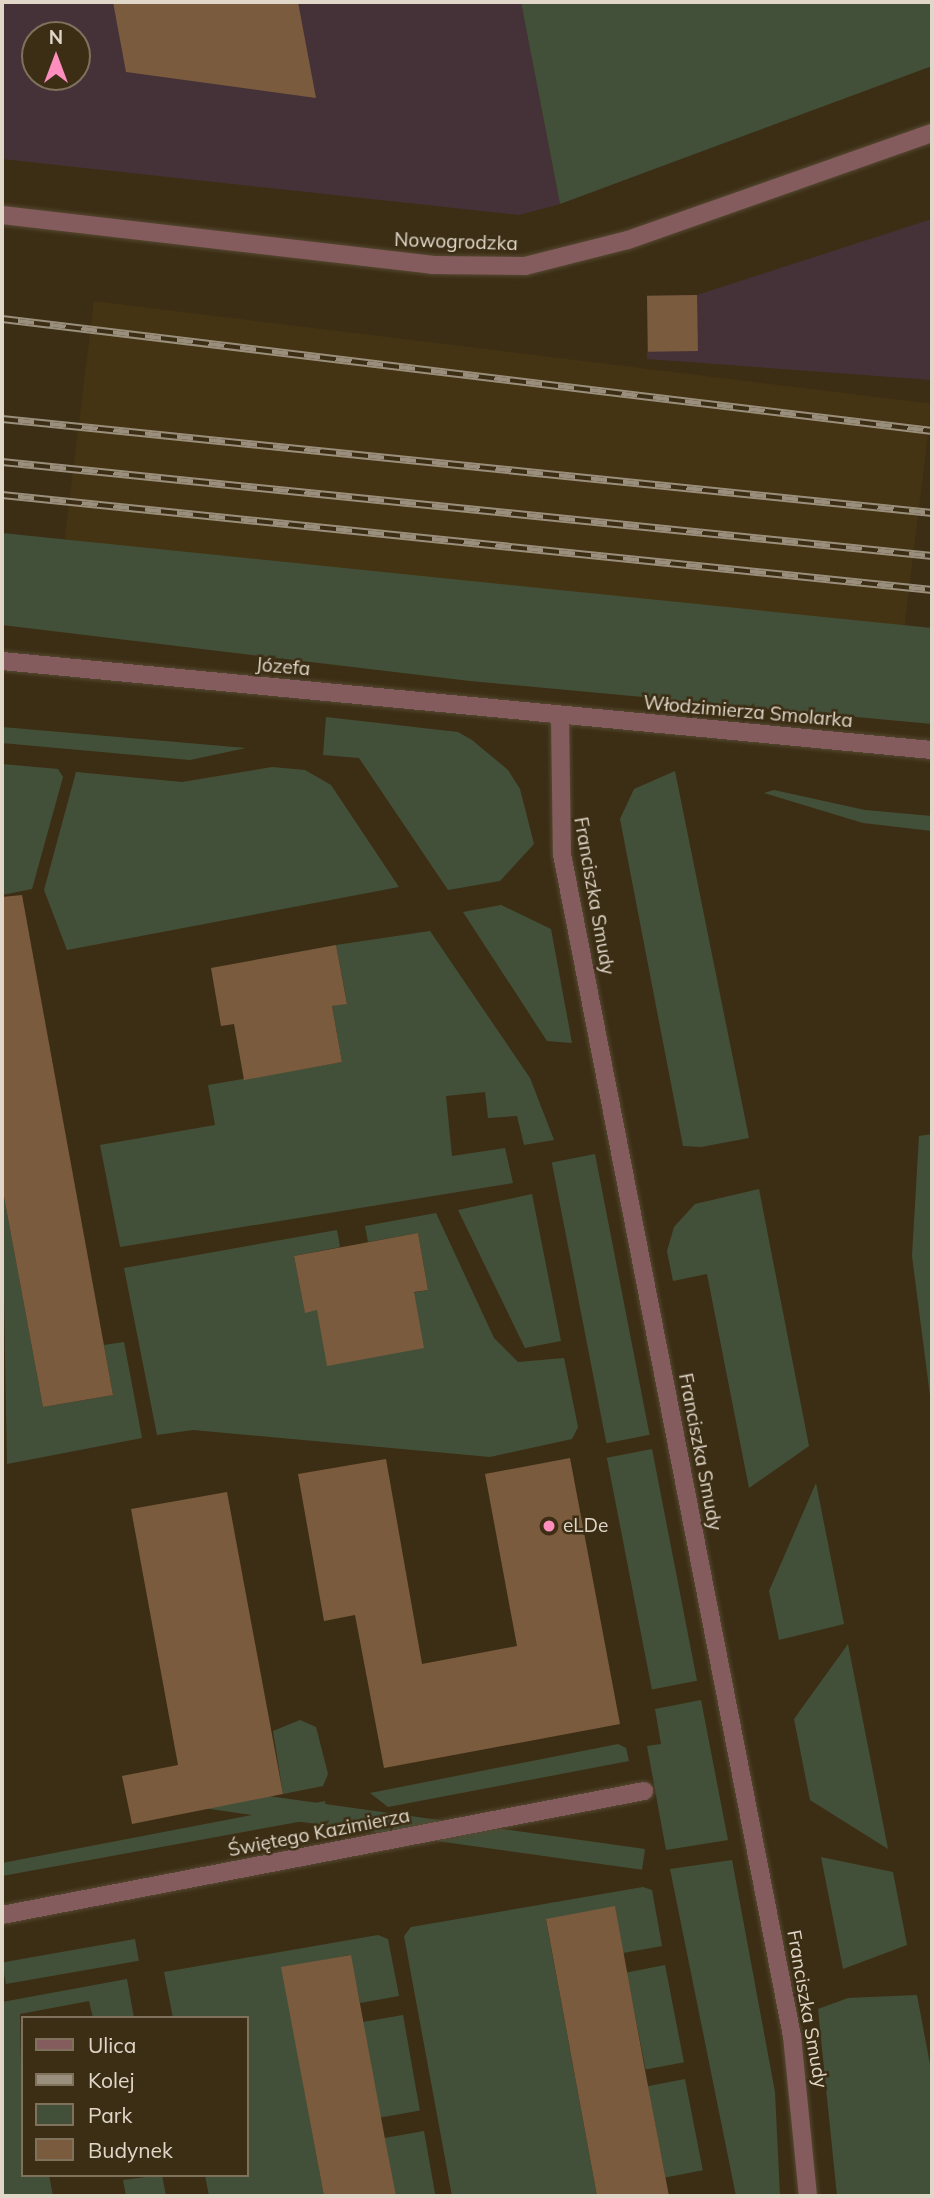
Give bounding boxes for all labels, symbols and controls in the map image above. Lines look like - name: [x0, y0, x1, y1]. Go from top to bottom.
- north arrow: [21, 21, 91, 91]
- text: N: [49, 25, 63, 49]
- street label: Nowogrodzka: [394, 228, 518, 256]
- street label: Józefa: [255, 653, 311, 681]
- street label: Włodzimierza Smolarka: [642, 691, 854, 733]
- street label: Franciszka Smudy: [569, 815, 619, 977]
- street label: Franciszka Smudy: [674, 1371, 726, 1533]
- place label: eLDe: [563, 1515, 608, 1537]
- marker: eLDe: [541, 1518, 557, 1534]
- street label: Świętego Kazimierza: [226, 1804, 412, 1862]
- street label: Franciszka Smudy: [782, 1928, 832, 2090]
- legend: [21, 2016, 248, 2177]
- text: Ulica: [88, 2032, 136, 2058]
- text: Kolej: [88, 2067, 135, 2093]
- text: Park: [88, 2102, 132, 2128]
- text: Budynek: [88, 2137, 173, 2163]

